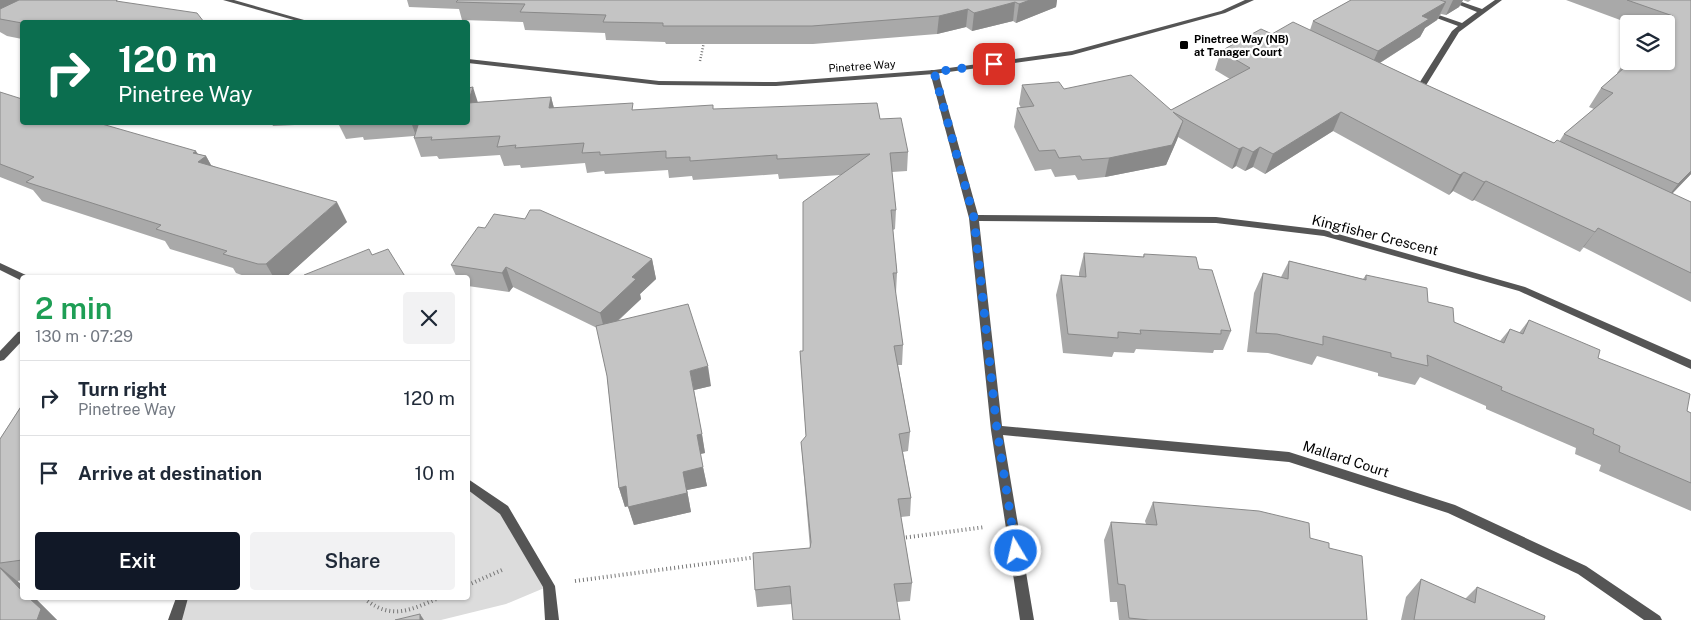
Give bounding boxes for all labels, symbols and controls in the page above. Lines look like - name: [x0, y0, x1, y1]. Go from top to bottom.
- map controls: [1620, 15, 1675, 70]
- button: layers: [1620, 15, 1675, 70]
- place label: Pinetree Way (NB) at Tanager Court: [1194, 33, 1289, 58]
- text: 120 m: [118, 39, 217, 80]
- marker: Pinetree Way (NB) at Tanager Court: [1178, 39, 1190, 51]
- icon: right: [35, 40, 100, 105]
- pin: [973, 43, 1015, 85]
- icon: arrive: [980, 50, 1008, 78]
- street label: Pinetree Way: [828, 58, 896, 74]
- text: Pinetree Way: [118, 81, 252, 107]
- street label: Kingfisher Crescent: [1310, 212, 1440, 258]
- text: 2 min: [35, 290, 112, 326]
- button: close: [403, 292, 455, 344]
- text: 130 m · 07:29: [35, 327, 133, 346]
- text: Turn right: [78, 378, 167, 400]
- icon: right: [35, 384, 63, 412]
- text: 120 m: [403, 387, 455, 409]
- text: Pinetree Way: [78, 400, 176, 419]
- street label: Mallard Court: [1301, 438, 1391, 480]
- icon: arrive: [35, 459, 63, 487]
- text: Arrive at destination: [78, 462, 262, 484]
- text: 10 m: [415, 462, 455, 484]
- position arrow: [989, 524, 1041, 576]
- button: Exit: [35, 532, 240, 590]
- button: Share: [250, 532, 455, 590]

